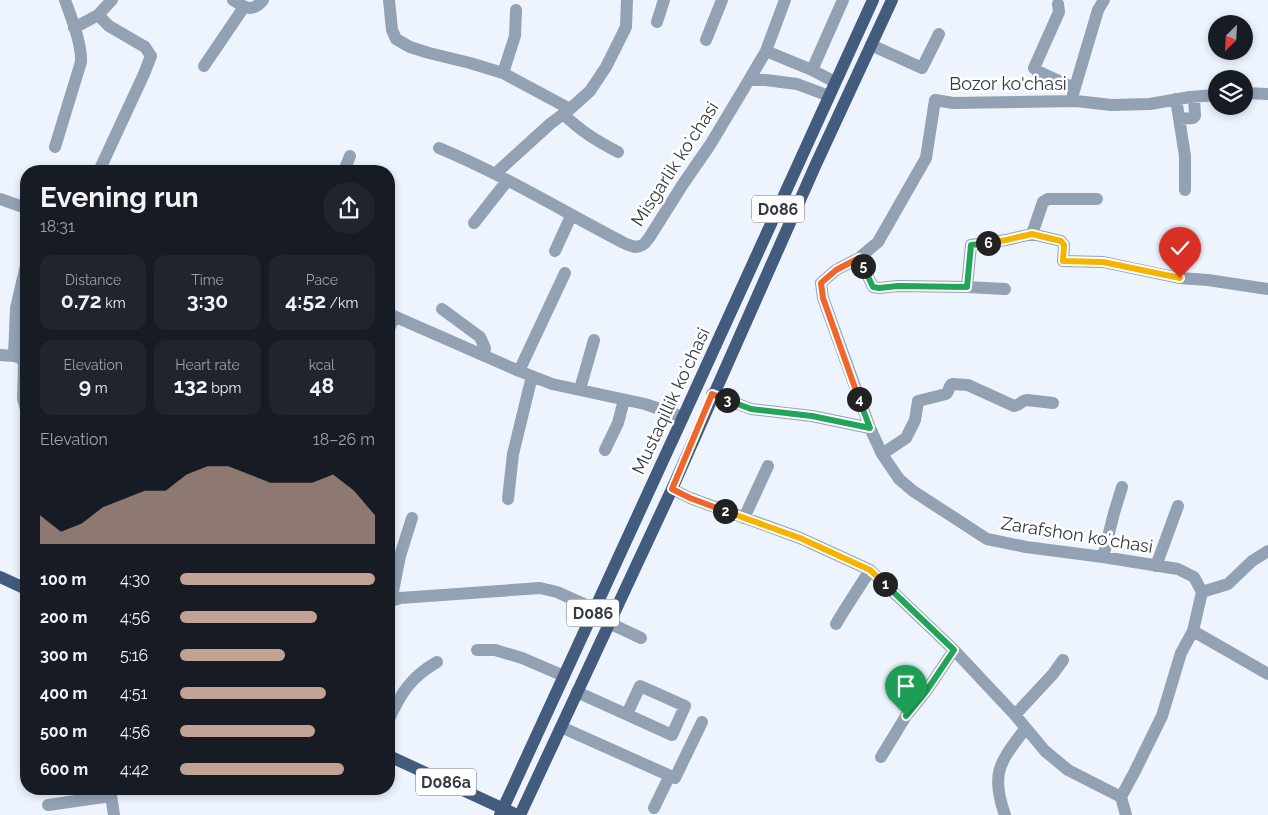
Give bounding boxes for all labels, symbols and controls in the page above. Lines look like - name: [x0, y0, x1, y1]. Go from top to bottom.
- north arrow: [1208, 15, 1252, 60]
- map controls: [1208, 15, 1253, 115]
- button: layers: [1208, 70, 1253, 115]
- street label: Bozor ko'chasi: [949, 73, 1067, 94]
- street label: Misgarlik koʻchasi: [627, 98, 723, 230]
- text: Evening run: [40, 181, 199, 214]
- button: share: [323, 182, 375, 234]
- road number: D086: [752, 195, 804, 222]
- text: 18:31: [40, 217, 75, 236]
- pin: [1159, 227, 1201, 278]
- pin: 6: [976, 230, 1000, 256]
- icon: check: [1166, 234, 1194, 262]
- text: 6: [984, 235, 993, 251]
- pin: 5: [850, 254, 876, 278]
- text: 5: [860, 258, 867, 274]
- text: Distance: [65, 272, 121, 288]
- text: Time: [191, 272, 224, 288]
- text: Pace: [306, 272, 338, 288]
- text: 0.72: [61, 288, 102, 313]
- text: 3:30: [187, 288, 228, 313]
- text: 4:52: [285, 288, 326, 313]
- text: km: [102, 295, 126, 311]
- text: /km: [326, 295, 358, 311]
- street label: Mustaqillik koʻchasi: [627, 324, 714, 477]
- text: Elevation: [63, 357, 123, 373]
- text: Heart rate: [175, 357, 240, 373]
- text: kcal: [309, 357, 335, 373]
- text: 9: [79, 373, 91, 398]
- text: 132: [174, 373, 208, 398]
- text: 48: [309, 373, 334, 398]
- text: m: [91, 380, 108, 396]
- text: bpm: [208, 380, 241, 396]
- pin: 4: [846, 386, 872, 412]
- pin: 3: [714, 388, 740, 412]
- text: 4: [856, 391, 864, 407]
- text: 3: [724, 392, 731, 408]
- text: Elevation: [40, 430, 108, 449]
- text: 18–26 m: [313, 430, 375, 449]
- pin: 2: [712, 498, 738, 524]
- text: 2: [722, 503, 729, 519]
- street label: Zarafshon koʻchasi: [1000, 512, 1154, 557]
- text: 100 m: [40, 570, 86, 589]
- text: 4:30: [120, 570, 150, 589]
- pin: 1: [872, 572, 898, 596]
- text: 1: [882, 576, 889, 592]
- road number: D086: [567, 600, 619, 626]
- text: 200 m: [40, 608, 87, 627]
- text: 4:56: [120, 608, 150, 627]
- text: 300 m: [40, 646, 87, 665]
- text: 5:16: [120, 646, 148, 665]
- pin: [885, 665, 927, 716]
- icon: arrive: [892, 672, 920, 700]
- text: 400 m: [40, 684, 88, 703]
- text: 4:51: [120, 684, 147, 703]
- text: 500 m: [40, 722, 87, 741]
- text: 4:56: [120, 722, 150, 741]
- text: 600 m: [40, 760, 88, 779]
- text: 4:42: [120, 760, 149, 779]
- road number: D086a: [416, 769, 476, 796]

